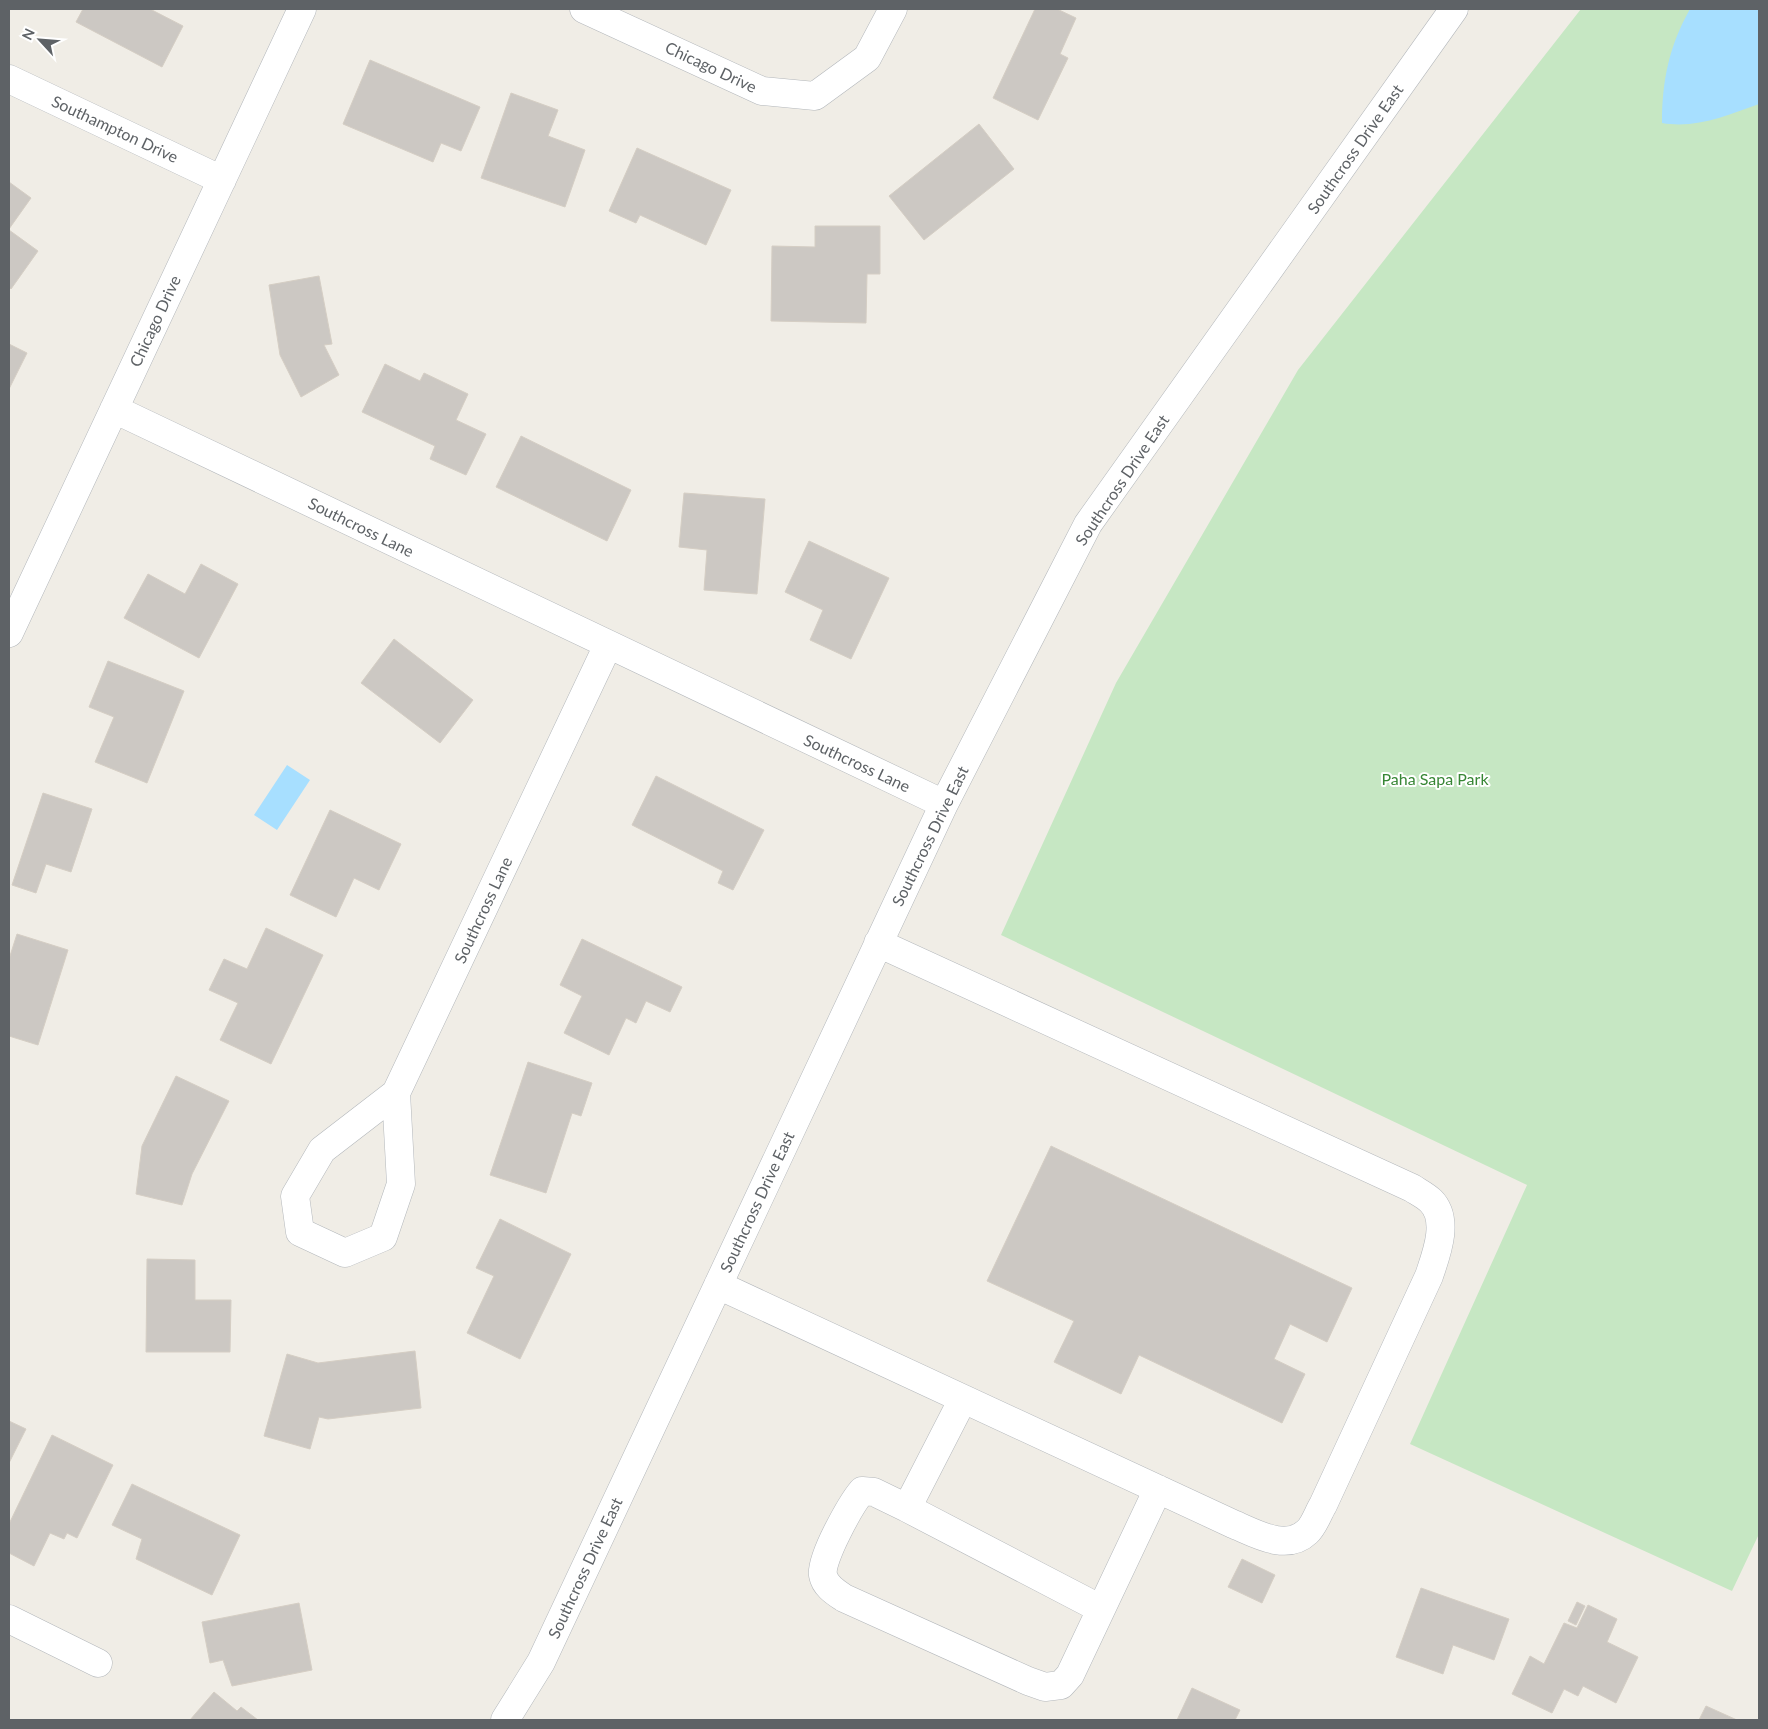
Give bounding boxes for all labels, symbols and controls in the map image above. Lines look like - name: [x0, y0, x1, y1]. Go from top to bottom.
- north arrow: [15, 15, 65, 65]
- text: N: [18, 26, 38, 43]
- street label: Chicago Drive: [663, 37, 760, 96]
- street label: Southcross Drive East: [1303, 80, 1407, 217]
- street label: Southampton Drive: [49, 91, 181, 166]
- street label: Chicago Drive: [125, 272, 184, 369]
- street label: Southcross Drive East: [1071, 411, 1173, 549]
- street label: Southcross Lane: [305, 493, 417, 560]
- street label: Southcross Lane: [801, 730, 913, 795]
- street label: Southcross Drive East: [887, 762, 972, 909]
- park label: Paha Sapa Park: [1381, 769, 1489, 788]
- street label: Southcross Lane: [450, 854, 515, 966]
- street label: Southcross Drive East: [716, 1128, 798, 1275]
- street label: Southcross Drive East: [544, 1494, 626, 1641]

